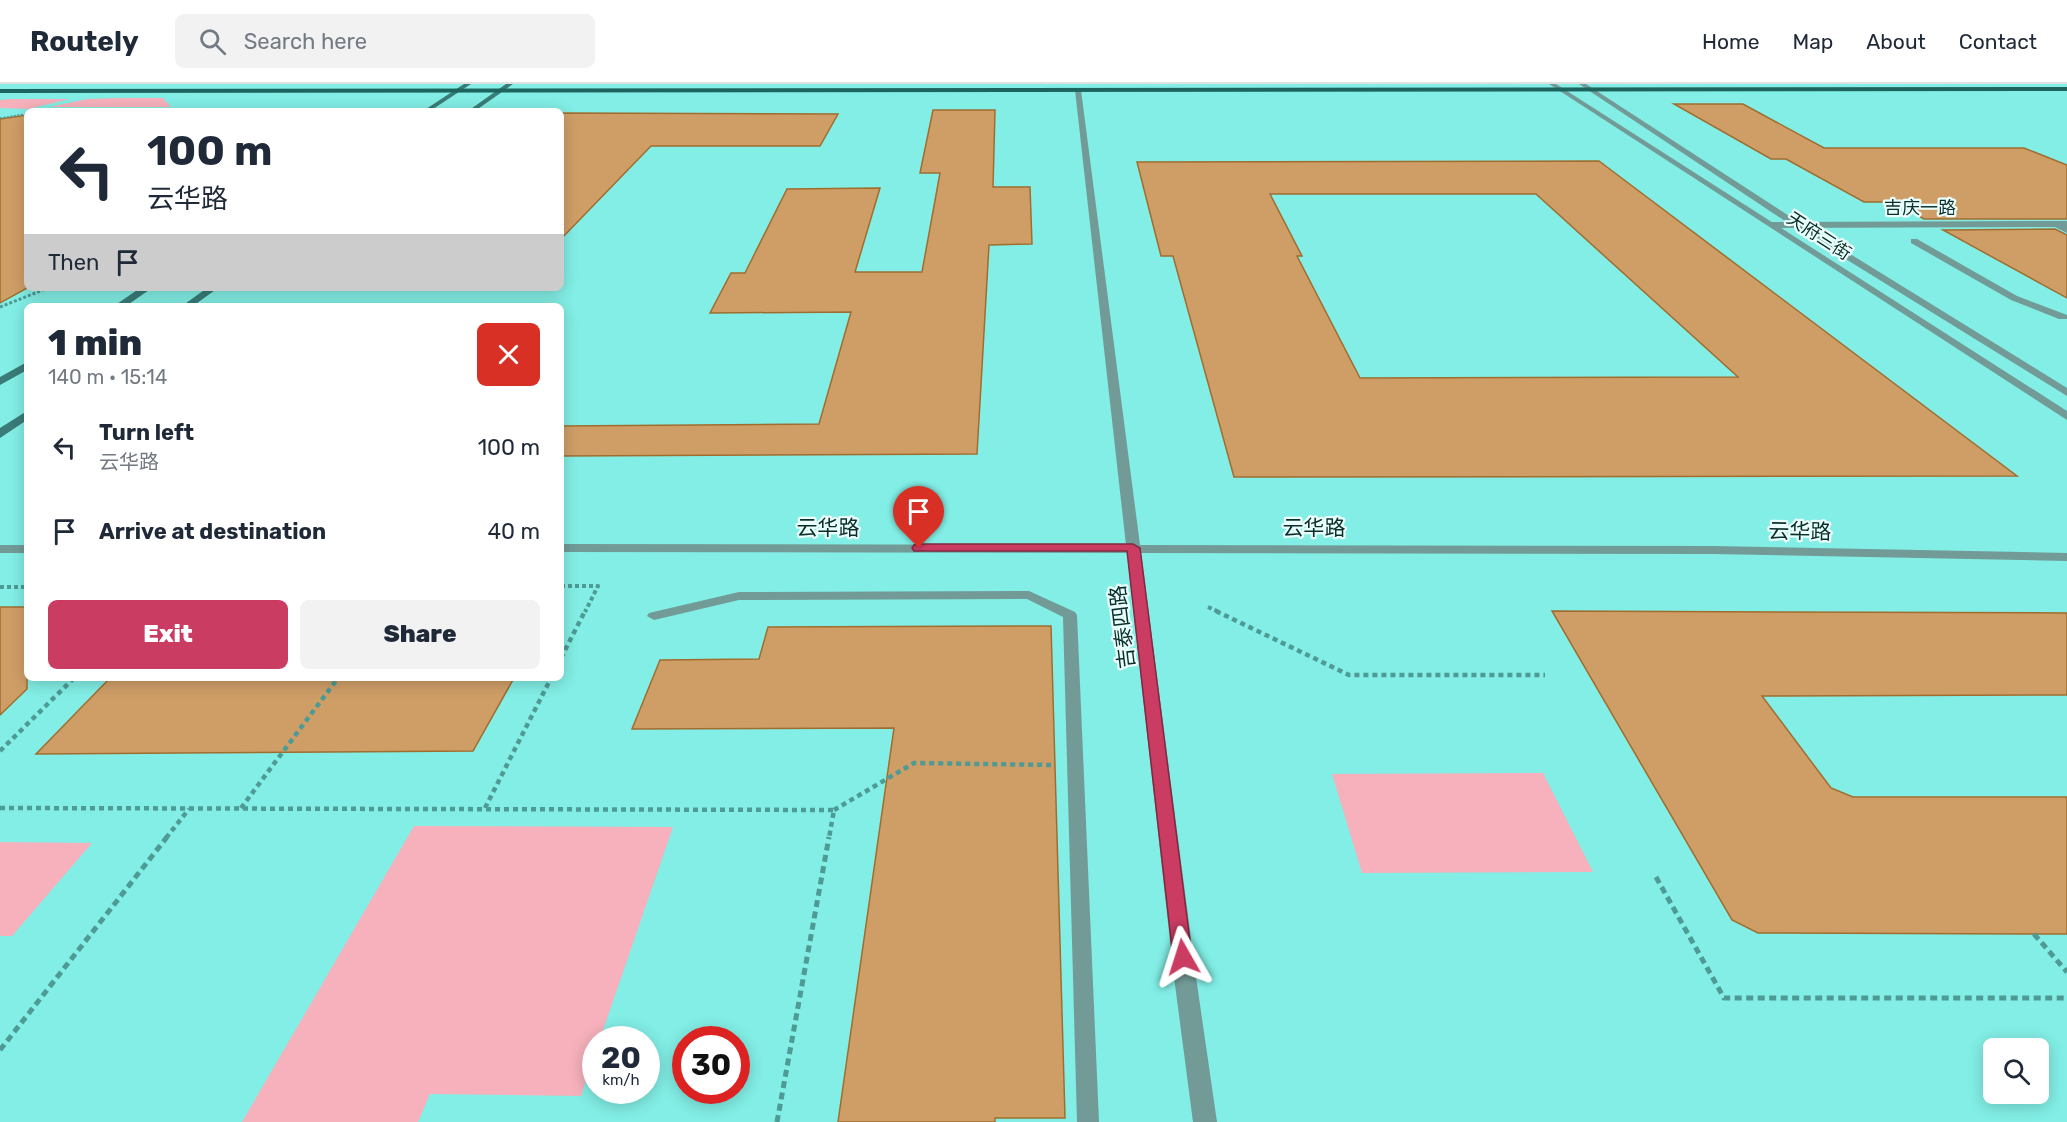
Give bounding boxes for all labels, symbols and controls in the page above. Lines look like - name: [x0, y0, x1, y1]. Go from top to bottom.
- search box: [175, 14, 595, 68]
- text: Routely: [30, 25, 139, 58]
- icon: search: [196, 25, 229, 58]
- text: Search here: [244, 28, 367, 55]
- text: Home: [1702, 29, 1759, 54]
- text: Map: [1792, 29, 1833, 54]
- text: About: [1866, 29, 1926, 54]
- text: Contact: [1959, 29, 2037, 54]
- text: 100 m: [147, 126, 272, 176]
- icon: left: [48, 132, 126, 210]
- text: 云华路: [147, 183, 228, 215]
- street label: 吉庆一路: [1884, 197, 1956, 219]
- street label: 天府三街: [1783, 207, 1855, 265]
- icon: arrive: [111, 246, 144, 279]
- text: Then: [48, 249, 99, 276]
- text: 1 min: [48, 321, 142, 364]
- button: close: [477, 323, 540, 386]
- text: 140 m · 15:14: [48, 365, 167, 389]
- text: Turn left: [99, 419, 194, 446]
- icon: left: [48, 431, 81, 464]
- text: 100 m: [478, 434, 540, 461]
- text: 云华路: [99, 450, 159, 474]
- pin: [893, 486, 944, 548]
- icon: arrive: [902, 495, 935, 528]
- icon: arrive: [48, 515, 81, 548]
- street label: 云华路: [797, 515, 860, 540]
- street label: 云华路: [1283, 515, 1346, 540]
- text: Arrive at destination: [99, 518, 326, 545]
- text: 40 m: [487, 518, 540, 545]
- street label: 云华路: [1768, 518, 1832, 544]
- street label: 吉泰四路: [1104, 584, 1140, 670]
- button: Exit: [48, 600, 288, 669]
- button: Share: [300, 600, 540, 669]
- position arrow: [1151, 925, 1215, 989]
- speed limit sign: 30: [672, 1026, 750, 1104]
- map controls: [1983, 1038, 2049, 1104]
- button: search: [1983, 1038, 2049, 1104]
- text: 20: [601, 1040, 641, 1076]
- text: km/h: [602, 1071, 640, 1089]

